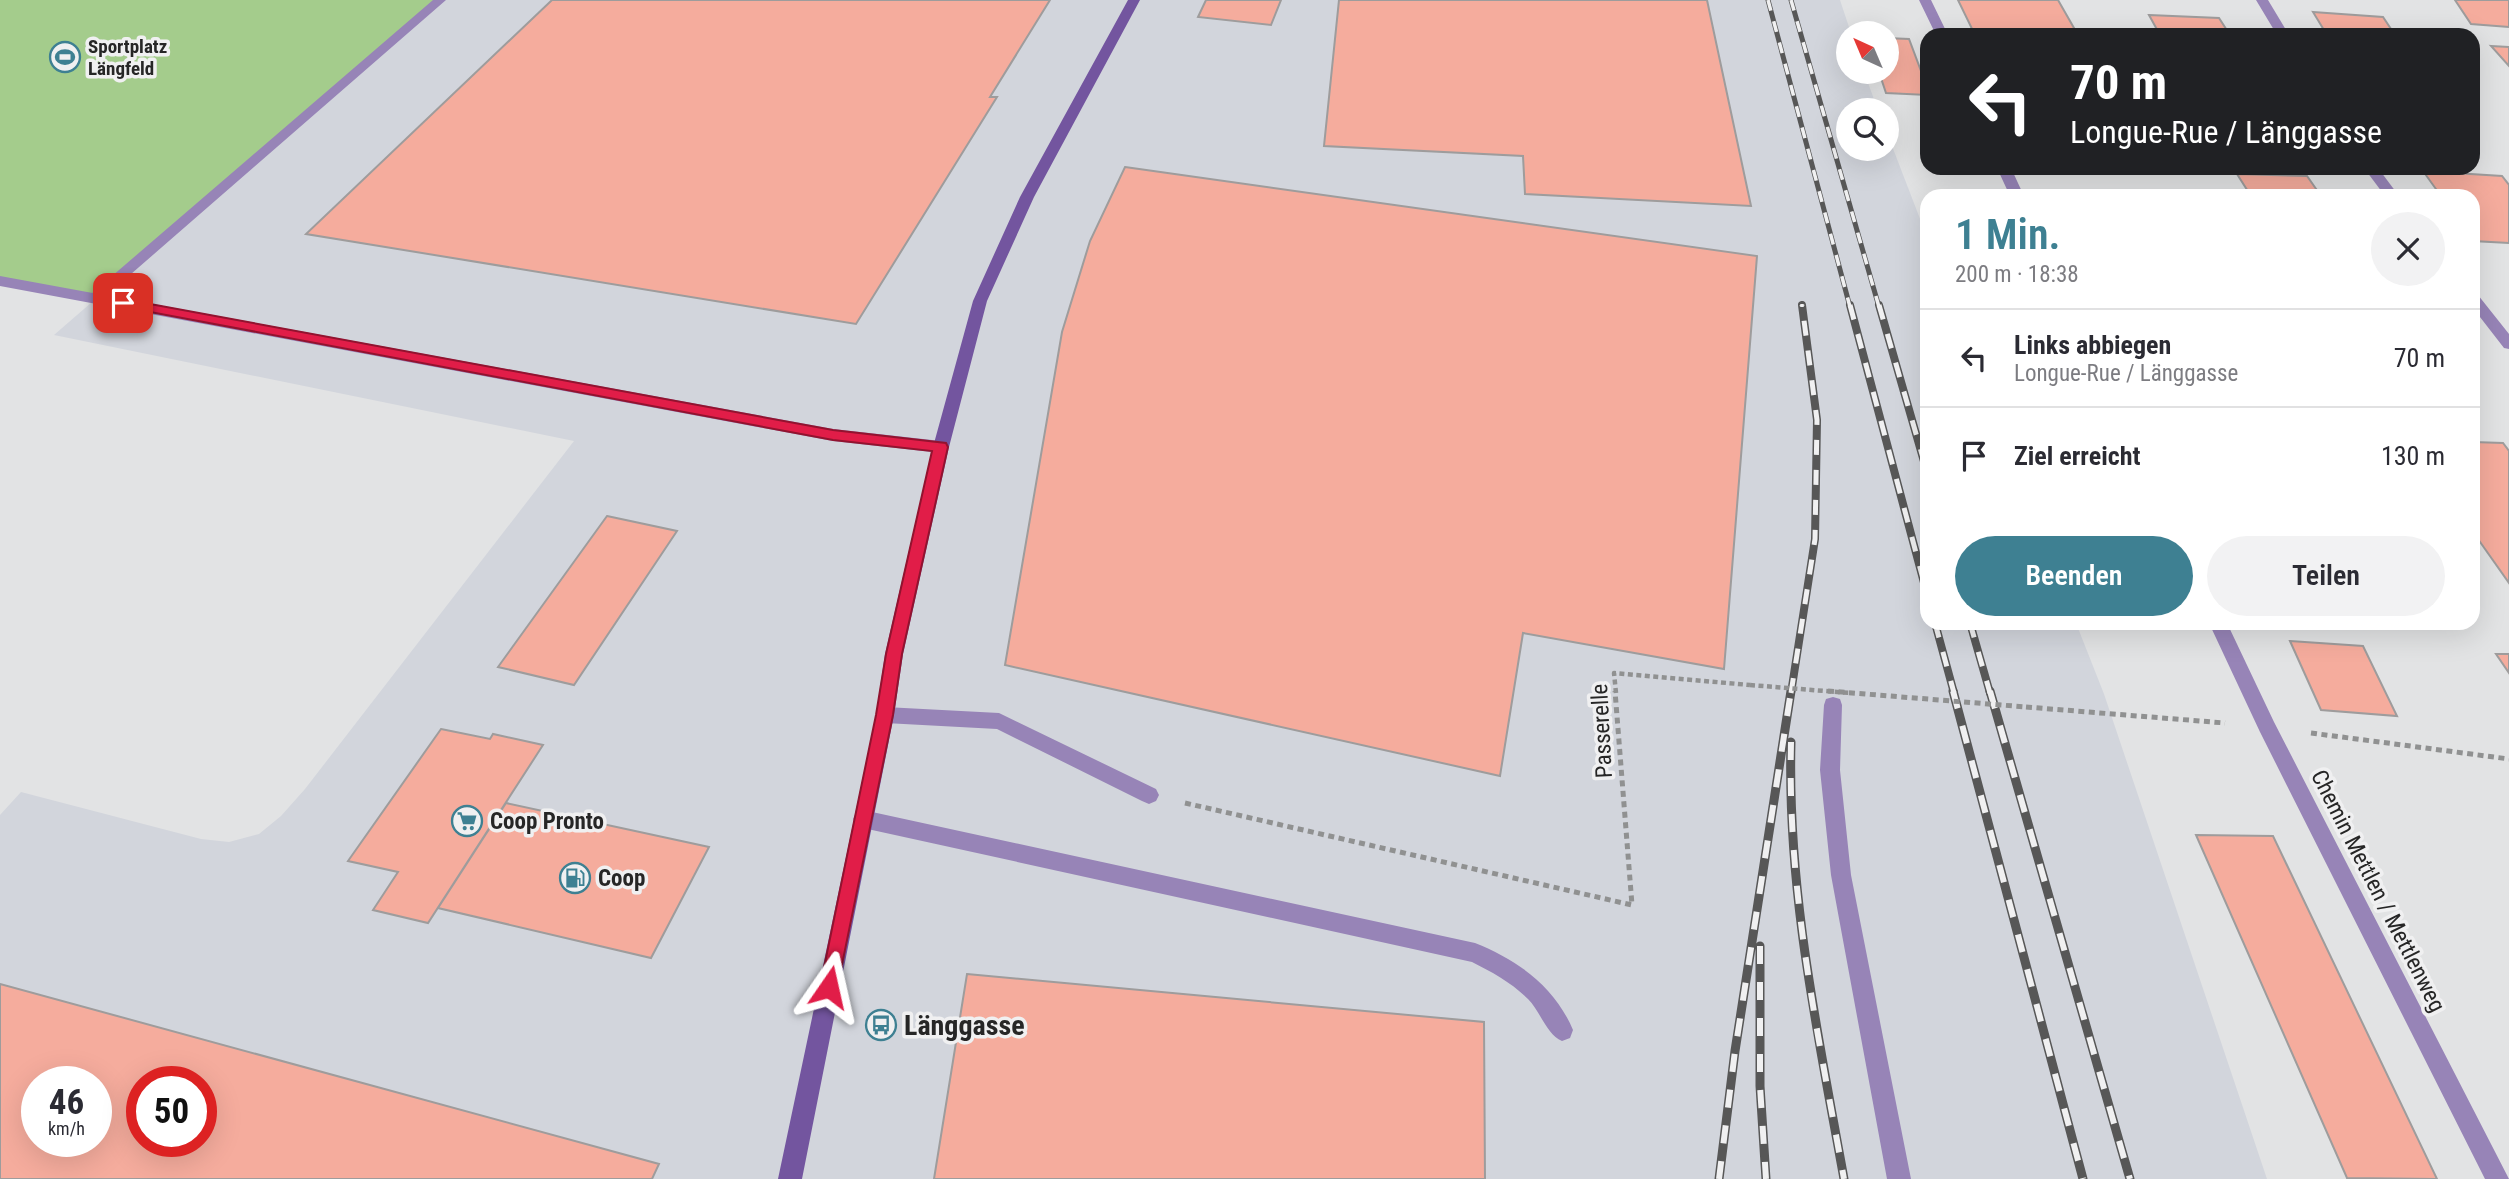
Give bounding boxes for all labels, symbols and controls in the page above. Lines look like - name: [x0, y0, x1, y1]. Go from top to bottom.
- north arrow: [1836, 21, 1899, 84]
- map controls: [1836, 21, 1899, 161]
- place label: Sportplatz Längfeld: [88, 35, 167, 80]
- sports icon: Sportplatz Längfeld: [48, 40, 82, 74]
- text: 70 m: [2070, 54, 2167, 111]
- icon: left: [1955, 56, 2046, 147]
- button: search: [1836, 98, 1899, 161]
- text: Longue-Rue / Länggasse: [2070, 113, 2382, 151]
- text: 1 Min.: [1955, 210, 2061, 259]
- button: close: [2371, 212, 2445, 286]
- text: 200 m · 18:38: [1955, 261, 2079, 288]
- pin: [93, 273, 153, 333]
- icon: arrive: [104, 284, 142, 322]
- text: Links abbiegen: [2014, 330, 2171, 360]
- icon: left: [1955, 339, 1993, 377]
- text: 70 m: [2394, 343, 2445, 373]
- text: Longue-Rue / Länggasse: [2014, 360, 2238, 387]
- icon: arrive: [1955, 437, 1993, 475]
- text: Ziel erreicht: [2014, 441, 2140, 471]
- text: 130 m: [2381, 441, 2445, 471]
- button: Beenden: [1955, 536, 2193, 616]
- button: Teilen: [2207, 536, 2445, 616]
- street label: Passerelle: [1586, 683, 1618, 779]
- street label: Chemin Mettlen / Mettlenweg: [2305, 765, 2451, 1017]
- supermarket icon: Coop Pronto: [450, 804, 484, 838]
- place label: Coop Pronto: [490, 808, 604, 835]
- fuel station icon: Coop: [558, 861, 592, 895]
- place label: Coop: [598, 865, 645, 892]
- position arrow: [792, 950, 866, 1024]
- bus stop icon: Länggasse: [864, 1008, 898, 1042]
- place label: Länggasse: [904, 1009, 1025, 1042]
- speed limit sign: 50: [126, 1066, 217, 1157]
- text: 46: [49, 1082, 84, 1123]
- text: km/h: [48, 1118, 85, 1139]

